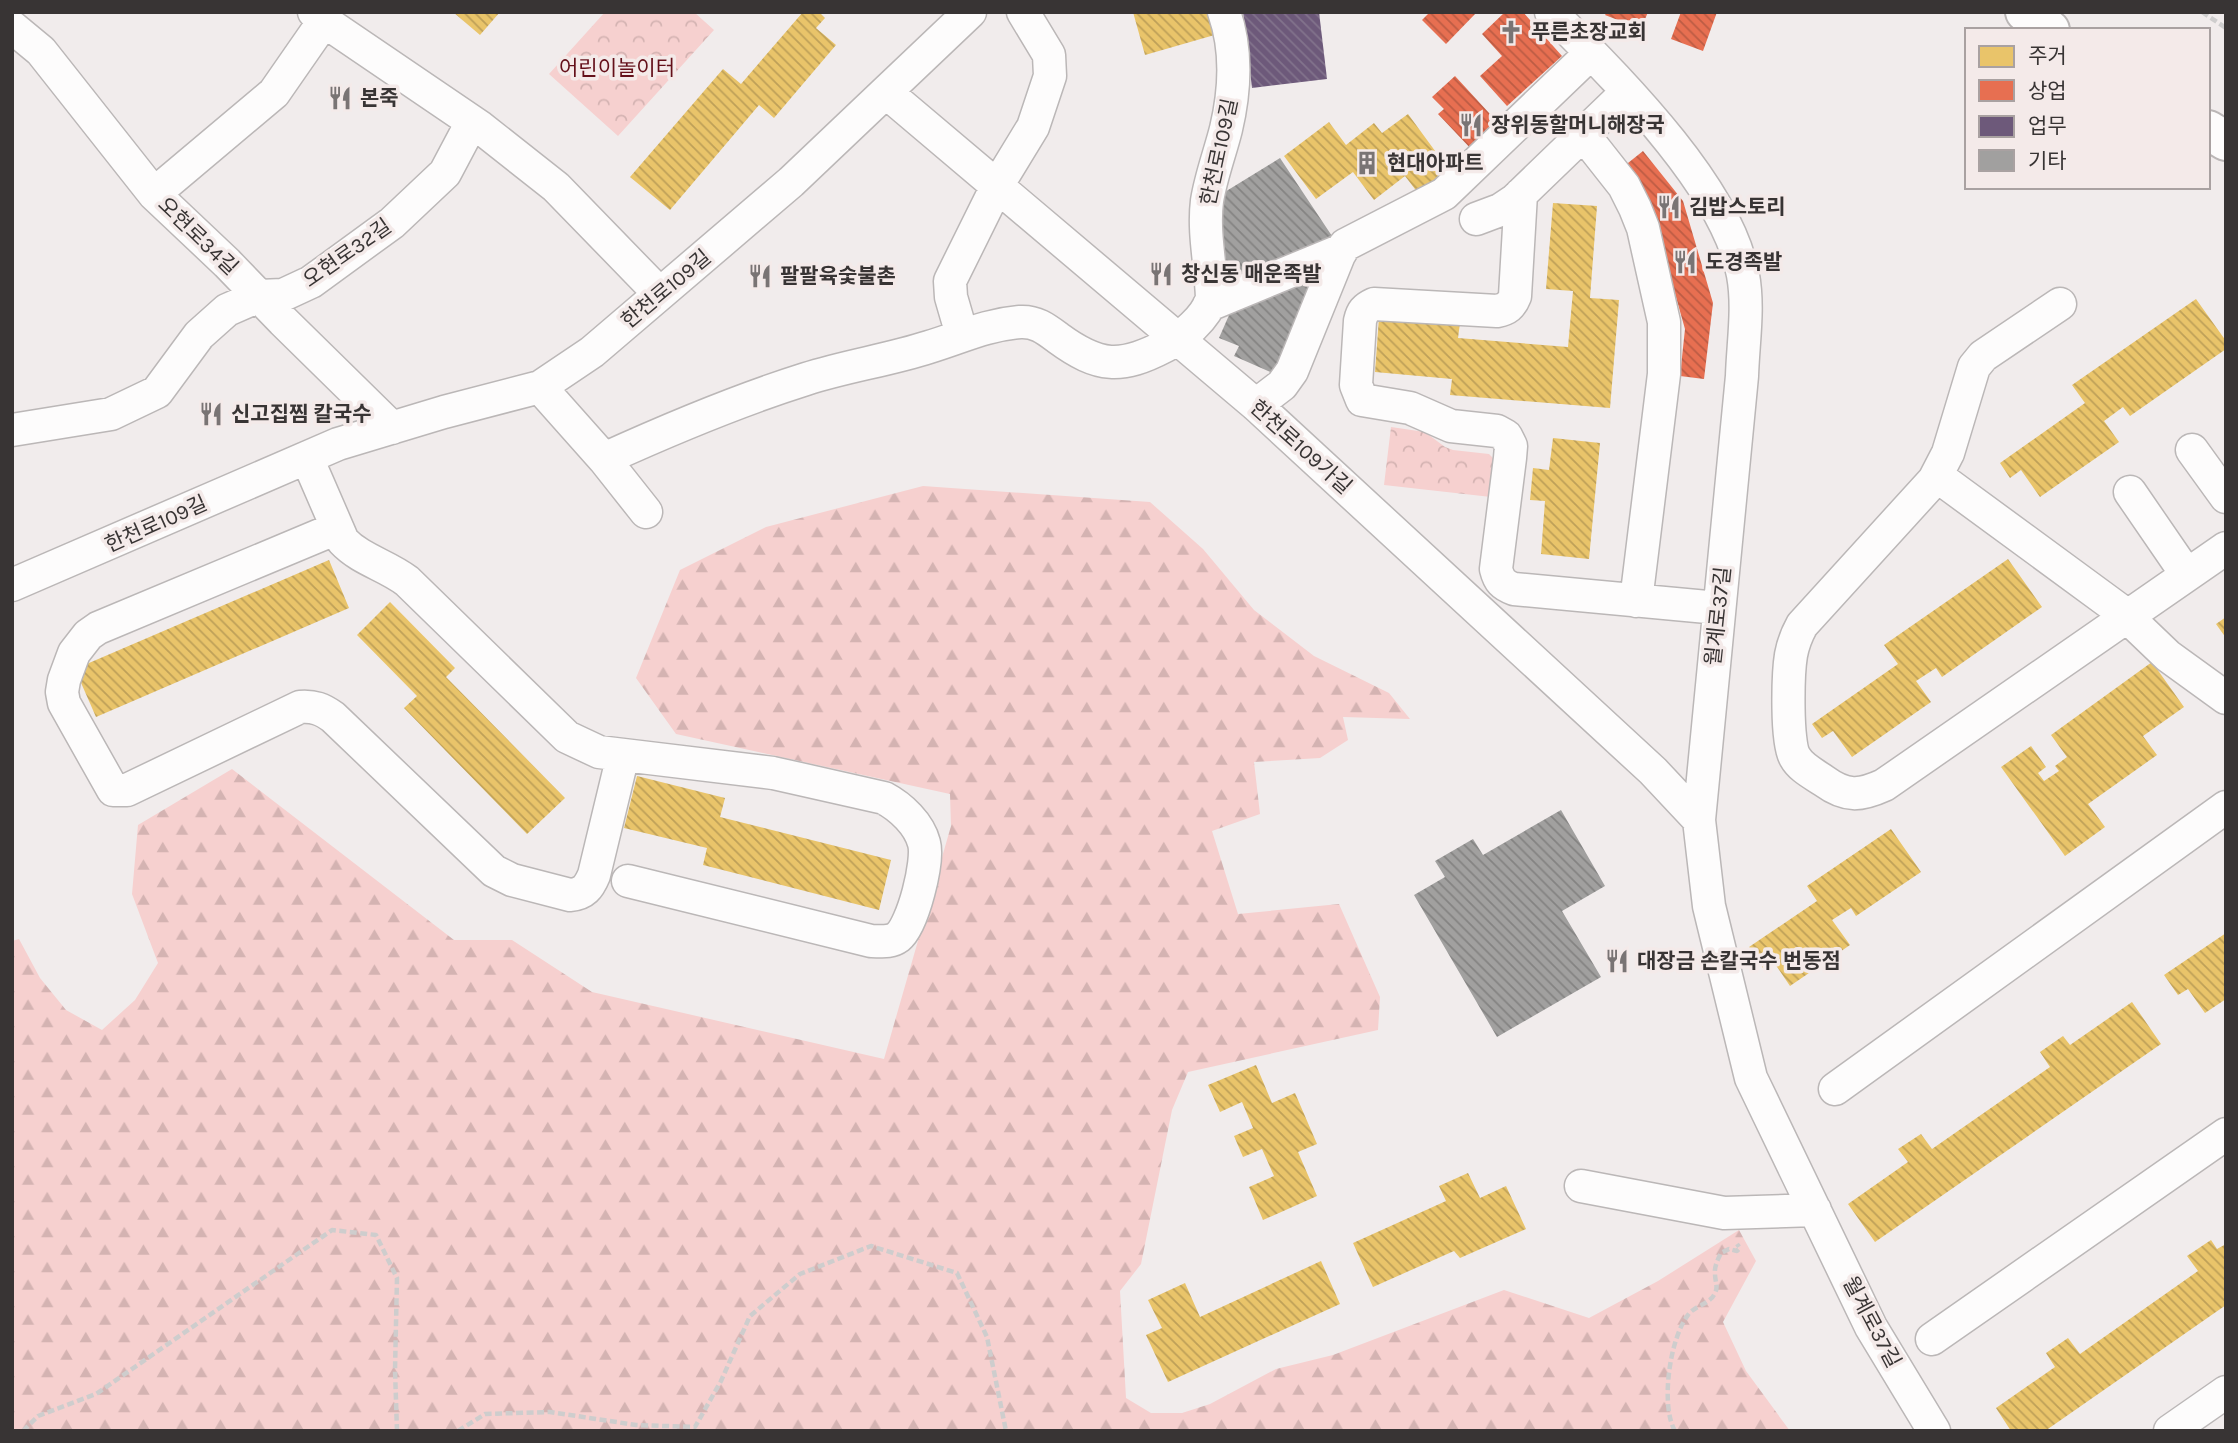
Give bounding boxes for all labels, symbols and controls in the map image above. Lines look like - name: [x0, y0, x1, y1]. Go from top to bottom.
- church icon: 푸른초장교회: [1497, 18, 1525, 46]
- place label: 푸른초장교회: [1531, 20, 1647, 44]
- legend: [1965, 28, 2210, 189]
- text: 주거: [2028, 44, 2067, 68]
- park label: 어린이놀이터: [559, 56, 675, 80]
- text: 상업: [2028, 79, 2067, 103]
- restaurant icon: 본죽: [326, 84, 354, 112]
- place label: 본죽: [360, 86, 399, 110]
- street label: 한천로109길: [1196, 96, 1242, 208]
- restaurant icon: 장위동할머니해장국: [1457, 111, 1485, 139]
- place label: 장위동할머니해장국: [1491, 113, 1665, 137]
- text: 업무: [2028, 114, 2067, 138]
- building icon: 현대아파트: [1353, 149, 1381, 177]
- text: 기타: [2028, 149, 2067, 173]
- place label: 현대아파트: [1387, 151, 1484, 175]
- street label: 오현로34길: [153, 192, 243, 280]
- restaurant icon: 김밥스토리: [1655, 193, 1683, 221]
- place label: 김밥스토리: [1689, 195, 1786, 219]
- street label: 오현로32길: [298, 214, 396, 292]
- street label: 한천로109길: [617, 245, 715, 333]
- restaurant icon: 도경족발: [1671, 248, 1699, 276]
- place label: 도경족발: [1705, 250, 1782, 274]
- restaurant icon: 창신동 매운족발: [1147, 260, 1175, 288]
- restaurant icon: 팔팔육숯불촌: [746, 262, 774, 290]
- place label: 창신동 매운족발: [1181, 262, 1322, 286]
- place label: 팔팔육숯불촌: [780, 264, 896, 288]
- street label: 한천로109가길: [1245, 395, 1357, 499]
- restaurant icon: 신고집찜 칼국수: [197, 400, 225, 428]
- place label: 신고집찜 칼국수: [231, 402, 372, 426]
- street label: 한천로109길: [101, 491, 211, 557]
- street label: 월계로37길: [1701, 565, 1735, 667]
- restaurant icon: 대장금 손칼국수 번동점: [1603, 947, 1631, 975]
- place label: 대장금 손칼국수 번동점: [1637, 949, 1841, 973]
- street label: 월계로37길: [1838, 1272, 1906, 1372]

